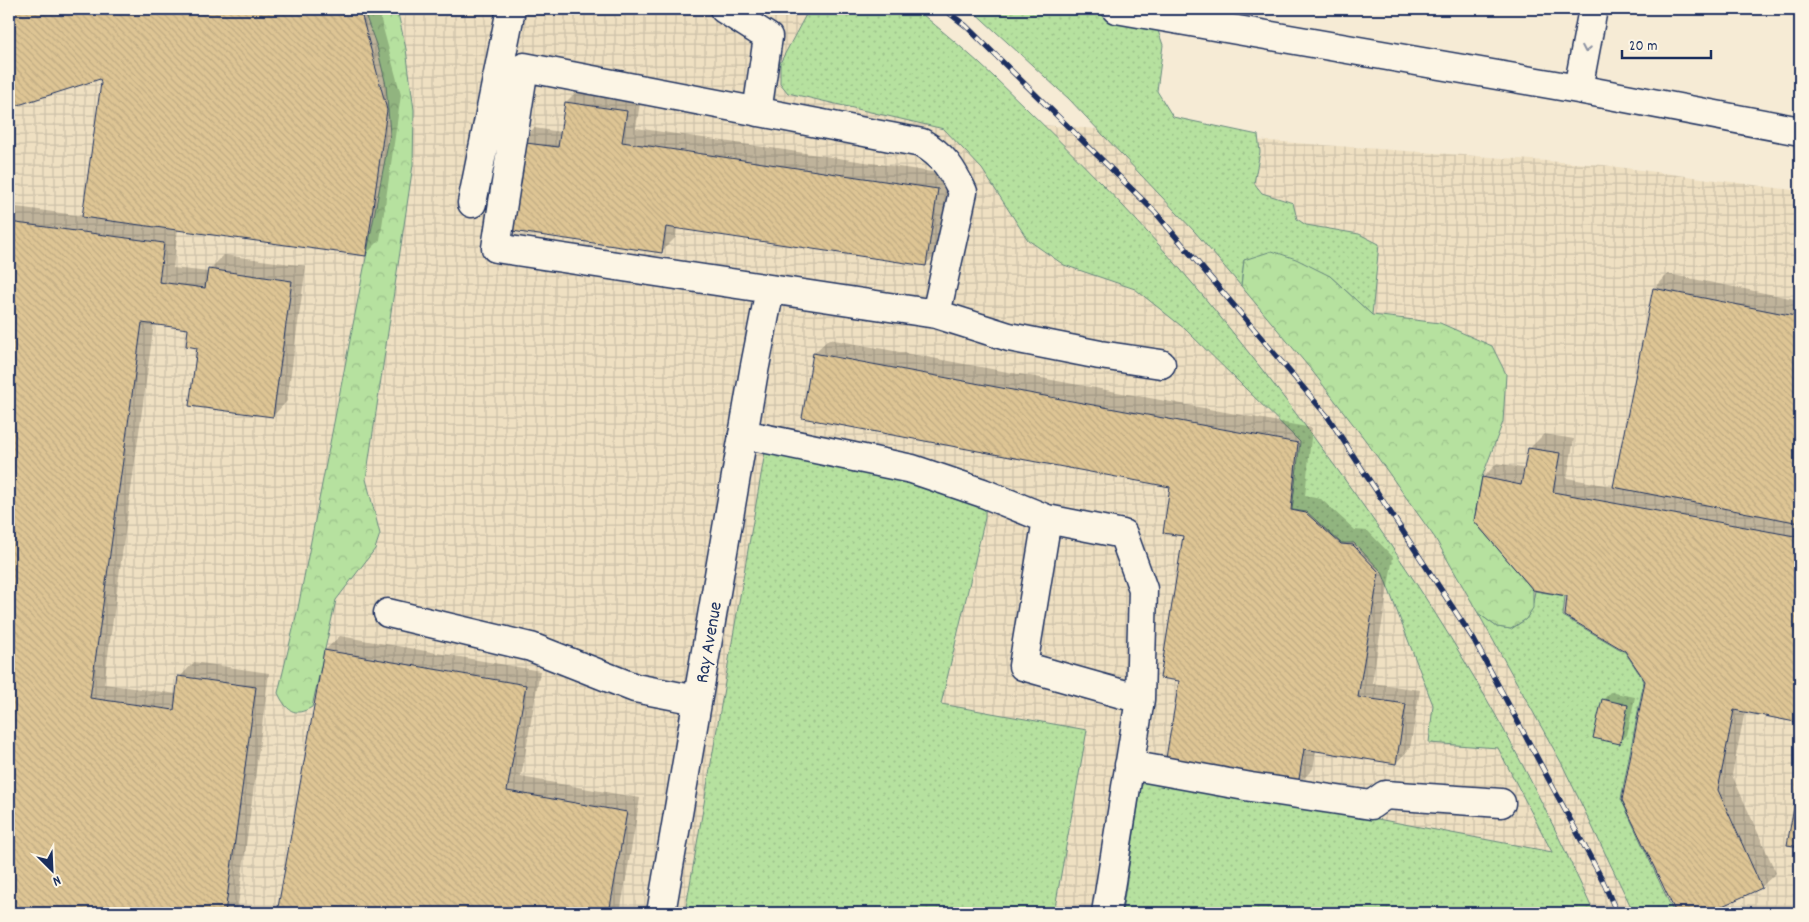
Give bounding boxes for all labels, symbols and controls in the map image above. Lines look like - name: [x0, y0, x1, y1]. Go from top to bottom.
- scale bar: [1622, 28, 1710, 60]
- text: 20 m: [1629, 36, 1657, 58]
- one-way arrow: [1581, 44, 1592, 53]
- street label: Ray Avenue: [690, 600, 731, 685]
- north arrow: [28, 844, 78, 894]
- text: N: [49, 870, 64, 891]

